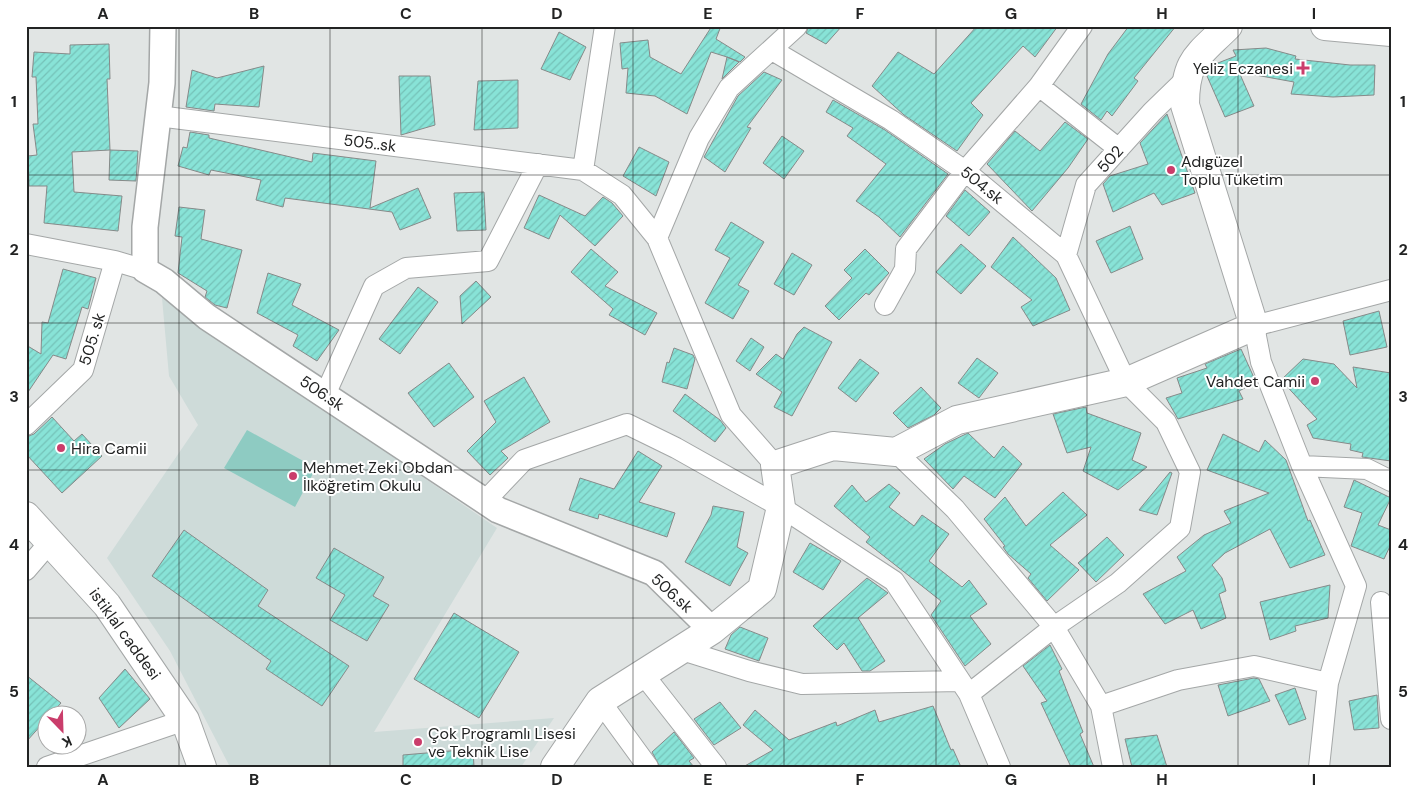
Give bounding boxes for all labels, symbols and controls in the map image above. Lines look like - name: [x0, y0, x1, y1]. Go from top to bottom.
- text: A: [97, 3, 109, 24]
- text: B: [249, 3, 259, 24]
- text: C: [400, 3, 412, 24]
- text: D: [551, 3, 563, 24]
- text: E: [703, 3, 713, 24]
- text: F: [856, 3, 865, 24]
- text: G: [1005, 3, 1017, 24]
- text: H: [1156, 3, 1168, 24]
- text: I: [1312, 3, 1316, 24]
- place label: Yeliz Eczanesi: [1193, 58, 1293, 79]
- marker: Yeliz Eczanesi: [1297, 62, 1309, 74]
- text: 1: [11, 91, 17, 112]
- text: 1: [1400, 91, 1406, 112]
- street label: 505..sk: [342, 129, 398, 157]
- street label: 502: [1092, 141, 1128, 177]
- place label: Adıgüzel Toplu Tüketim: [1181, 151, 1283, 190]
- street label: 504.sk: [956, 161, 1008, 209]
- marker: Adıgüzel Toplu Tüketim: [1165, 164, 1177, 176]
- text: 2: [9, 239, 19, 260]
- text: 2: [1398, 239, 1408, 260]
- street label: 505. sk: [74, 310, 110, 368]
- street label: 506.sk: [296, 370, 348, 416]
- place label: Vahdet Camii: [1206, 371, 1305, 392]
- marker: Vahdet Camii: [1309, 375, 1321, 387]
- text: 3: [9, 386, 19, 407]
- text: 3: [1398, 386, 1408, 407]
- place label: Hira Camii: [71, 438, 147, 459]
- marker: Hira Camii: [55, 442, 67, 454]
- place label: Mehmet Zeki Obdan İlköğretim Okulu: [303, 457, 453, 496]
- marker: Mehmet Zeki Obdan İlköğretim Okulu: [287, 470, 299, 482]
- text: 4: [9, 534, 19, 555]
- text: 4: [1398, 534, 1408, 555]
- street label: 506.sk: [647, 569, 697, 617]
- street label: istiklal caddesi: [85, 584, 165, 684]
- text: 5: [9, 681, 19, 702]
- text: 5: [1398, 681, 1408, 702]
- north arrow: [38, 706, 88, 756]
- place label: Çok Programlı Lisesi ve Teknik Lise: [428, 723, 576, 762]
- text: K: [59, 732, 75, 752]
- marker: Çok Programlı Lisesi ve Teknik Lise: [412, 736, 424, 748]
- text: A: [97, 769, 109, 790]
- text: B: [249, 769, 259, 790]
- text: C: [400, 769, 412, 790]
- text: D: [551, 769, 563, 790]
- text: E: [703, 769, 713, 790]
- text: F: [856, 769, 865, 790]
- text: G: [1005, 769, 1017, 790]
- text: H: [1156, 769, 1168, 790]
- text: I: [1312, 769, 1316, 790]

